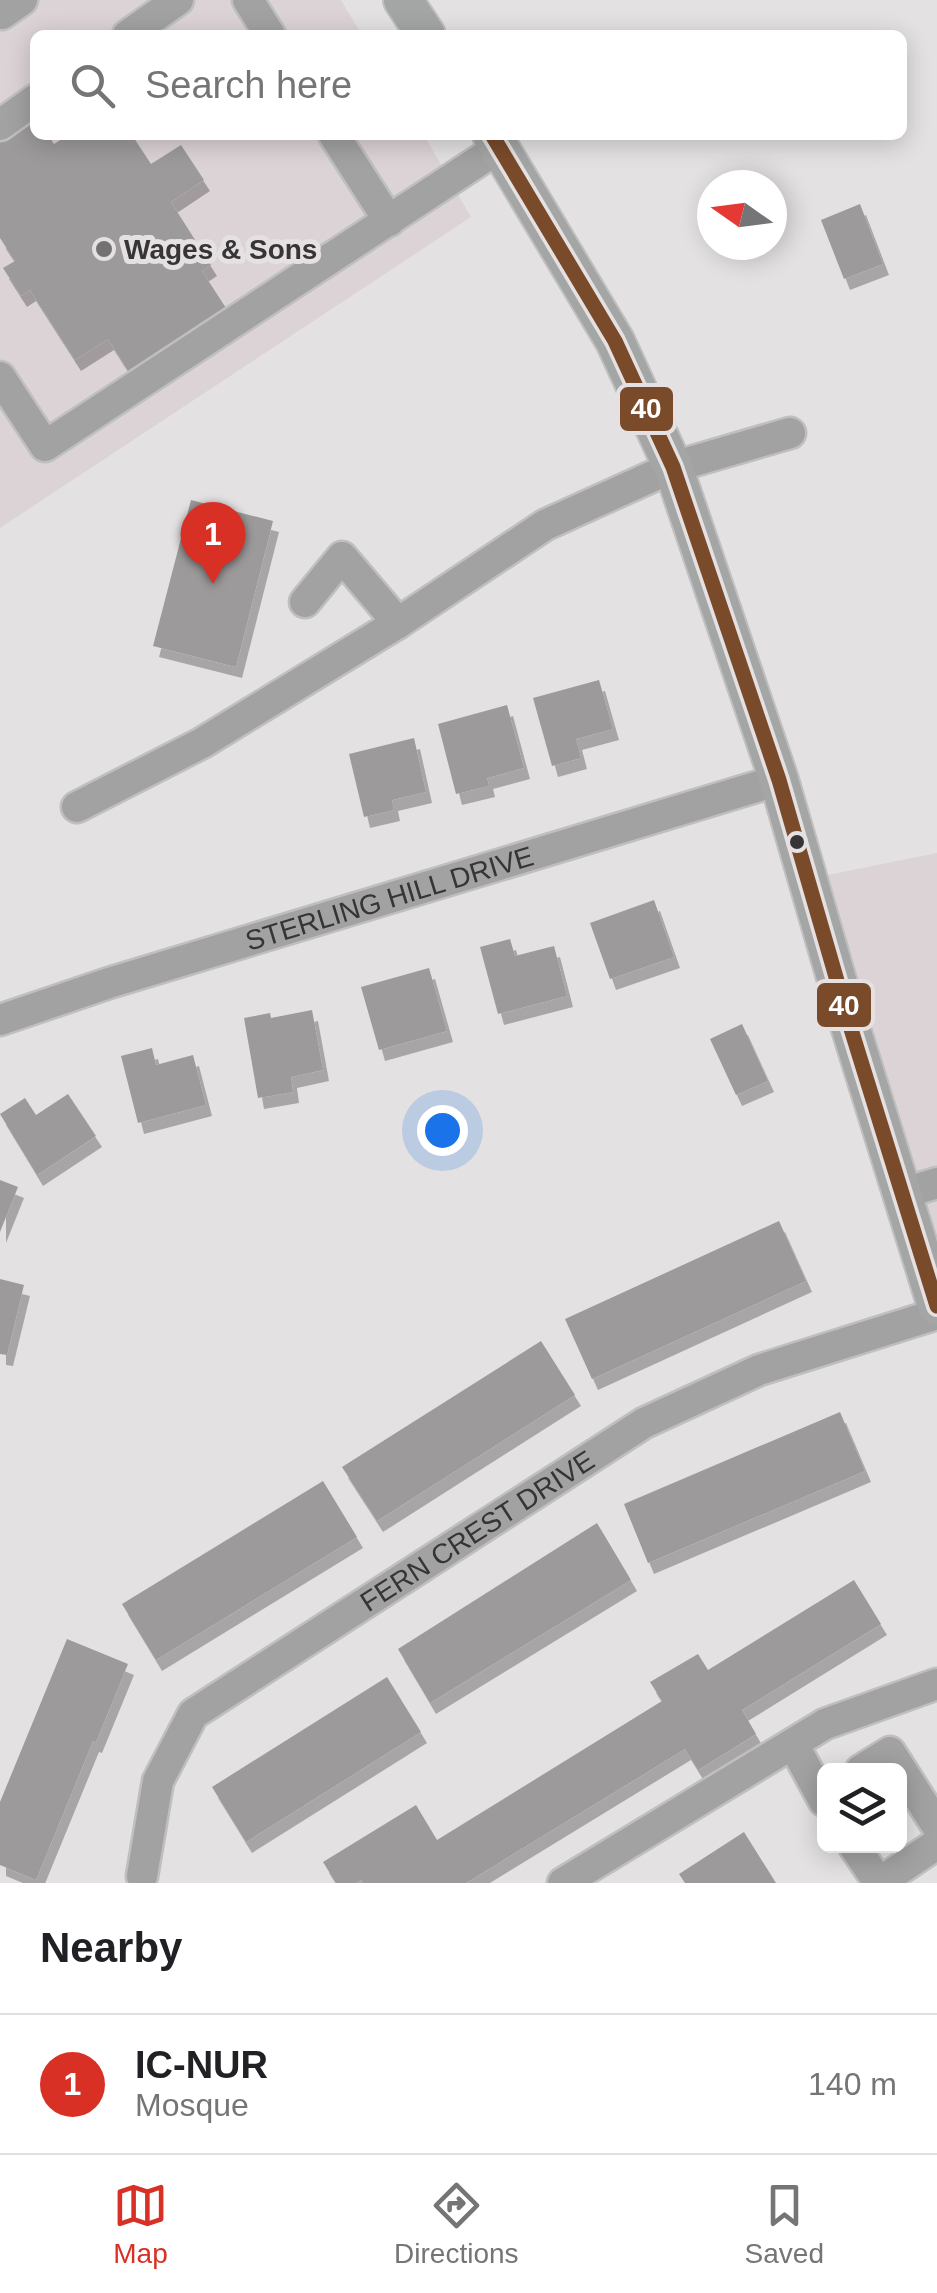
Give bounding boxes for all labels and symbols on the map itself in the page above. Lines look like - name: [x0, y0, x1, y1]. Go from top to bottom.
- north arrow: [697, 170, 787, 260]
- place label: Wages & Sons: [124, 234, 317, 265]
- marker: Wages & Sons: [93, 238, 115, 260]
- line badge: 40: [618, 385, 675, 433]
- text: 40: [630, 393, 662, 424]
- pin: 1: [180, 502, 246, 584]
- unlabelled marker: [787, 832, 807, 852]
- street label: STERLING HILL DRIVE: [242, 840, 537, 957]
- line badge: 40: [815, 981, 873, 1029]
- text: 40: [828, 990, 860, 1021]
- your location: [417, 1105, 468, 1156]
- street label: FERN CREST DRIVE: [355, 1444, 600, 1618]

